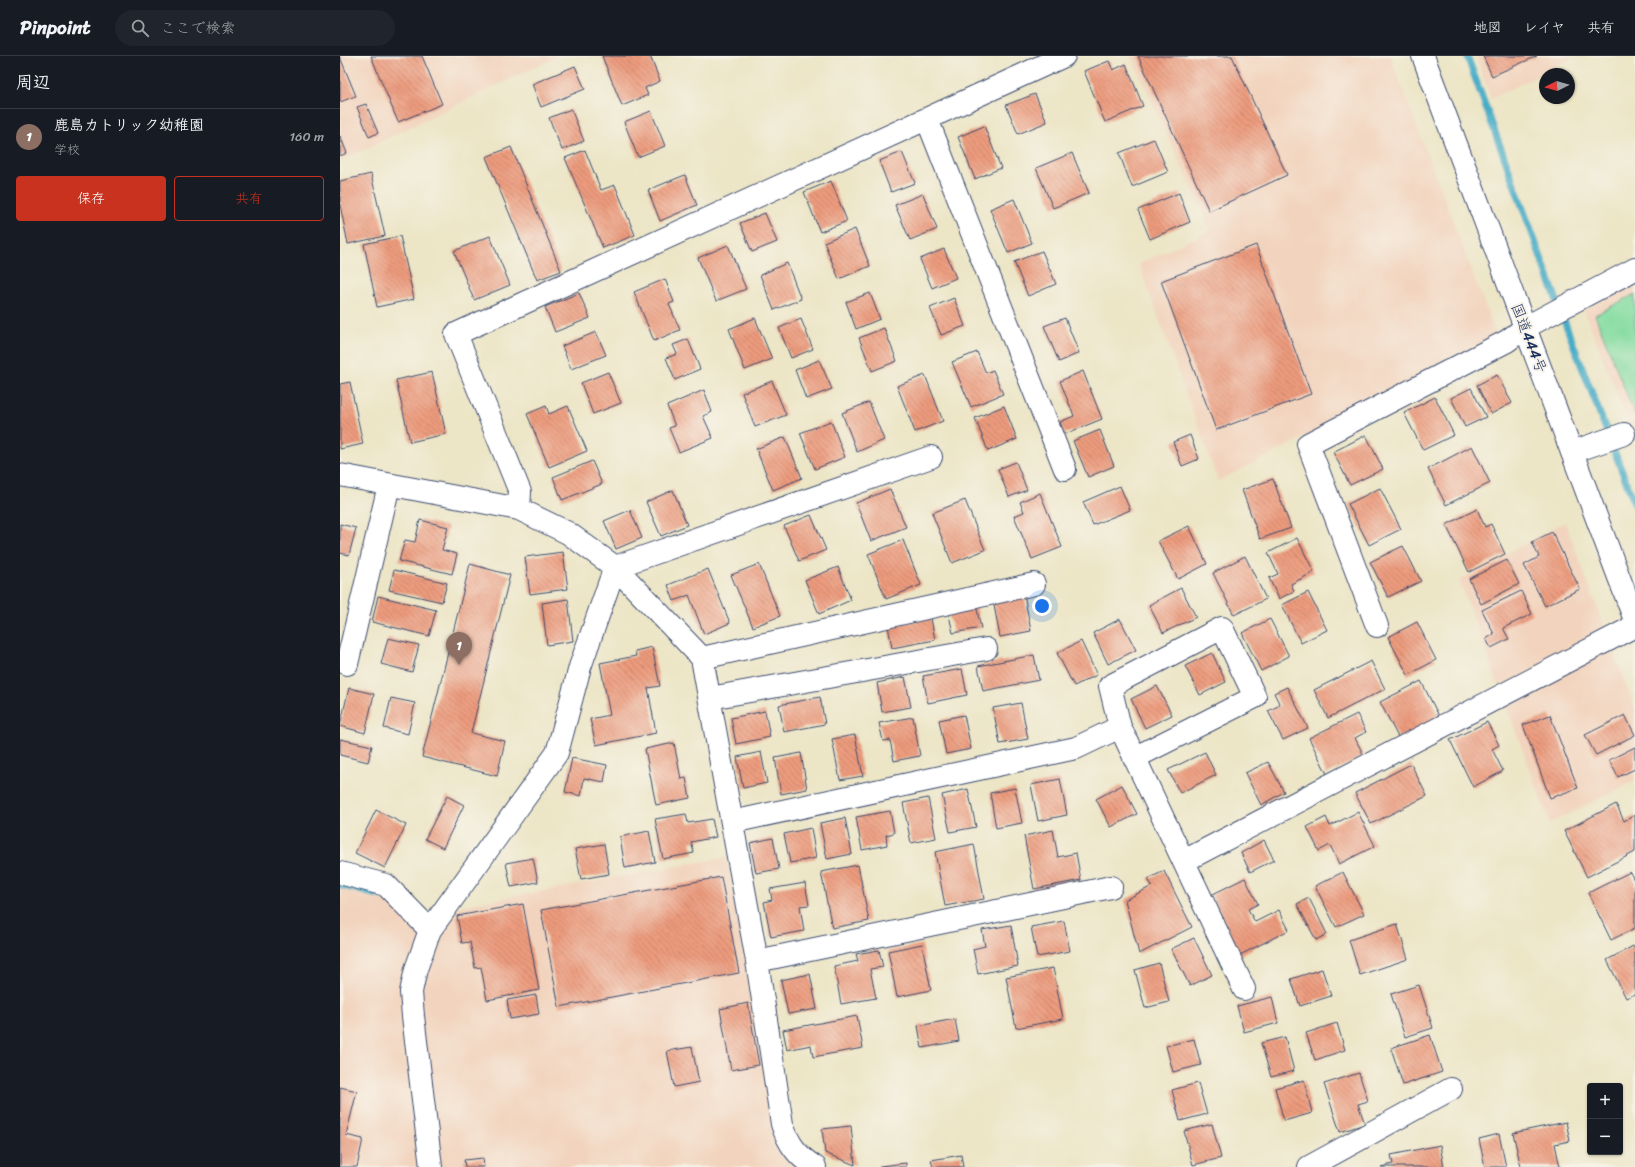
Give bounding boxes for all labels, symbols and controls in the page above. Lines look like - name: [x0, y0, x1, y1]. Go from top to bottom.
- search box: [115, 10, 395, 46]
- text: Pinpoint: [20, 11, 91, 44]
- text: ここで検索: [161, 15, 236, 41]
- text: 地図: [1474, 15, 1502, 40]
- text: レイヤ: [1524, 15, 1565, 40]
- text: 共有: [1587, 15, 1615, 40]
- icon: search: [129, 17, 151, 39]
- text: 周辺: [16, 67, 50, 97]
- north arrow: [1539, 68, 1575, 104]
- text: 鹿島カトリック幼稚園: [54, 112, 204, 138]
- text: 1: [26, 125, 32, 148]
- text: 160 m: [289, 125, 324, 148]
- text: 学校: [54, 138, 80, 161]
- button: 保存: [16, 176, 166, 221]
- button: 共有: [174, 176, 324, 221]
- street label: 国道444号: [1504, 299, 1554, 377]
- your location: [1032, 596, 1052, 616]
- pin: 1: [446, 632, 472, 665]
- map controls: [1587, 1083, 1623, 1155]
- button: +: [1587, 1083, 1623, 1119]
- button: −: [1587, 1119, 1623, 1155]

